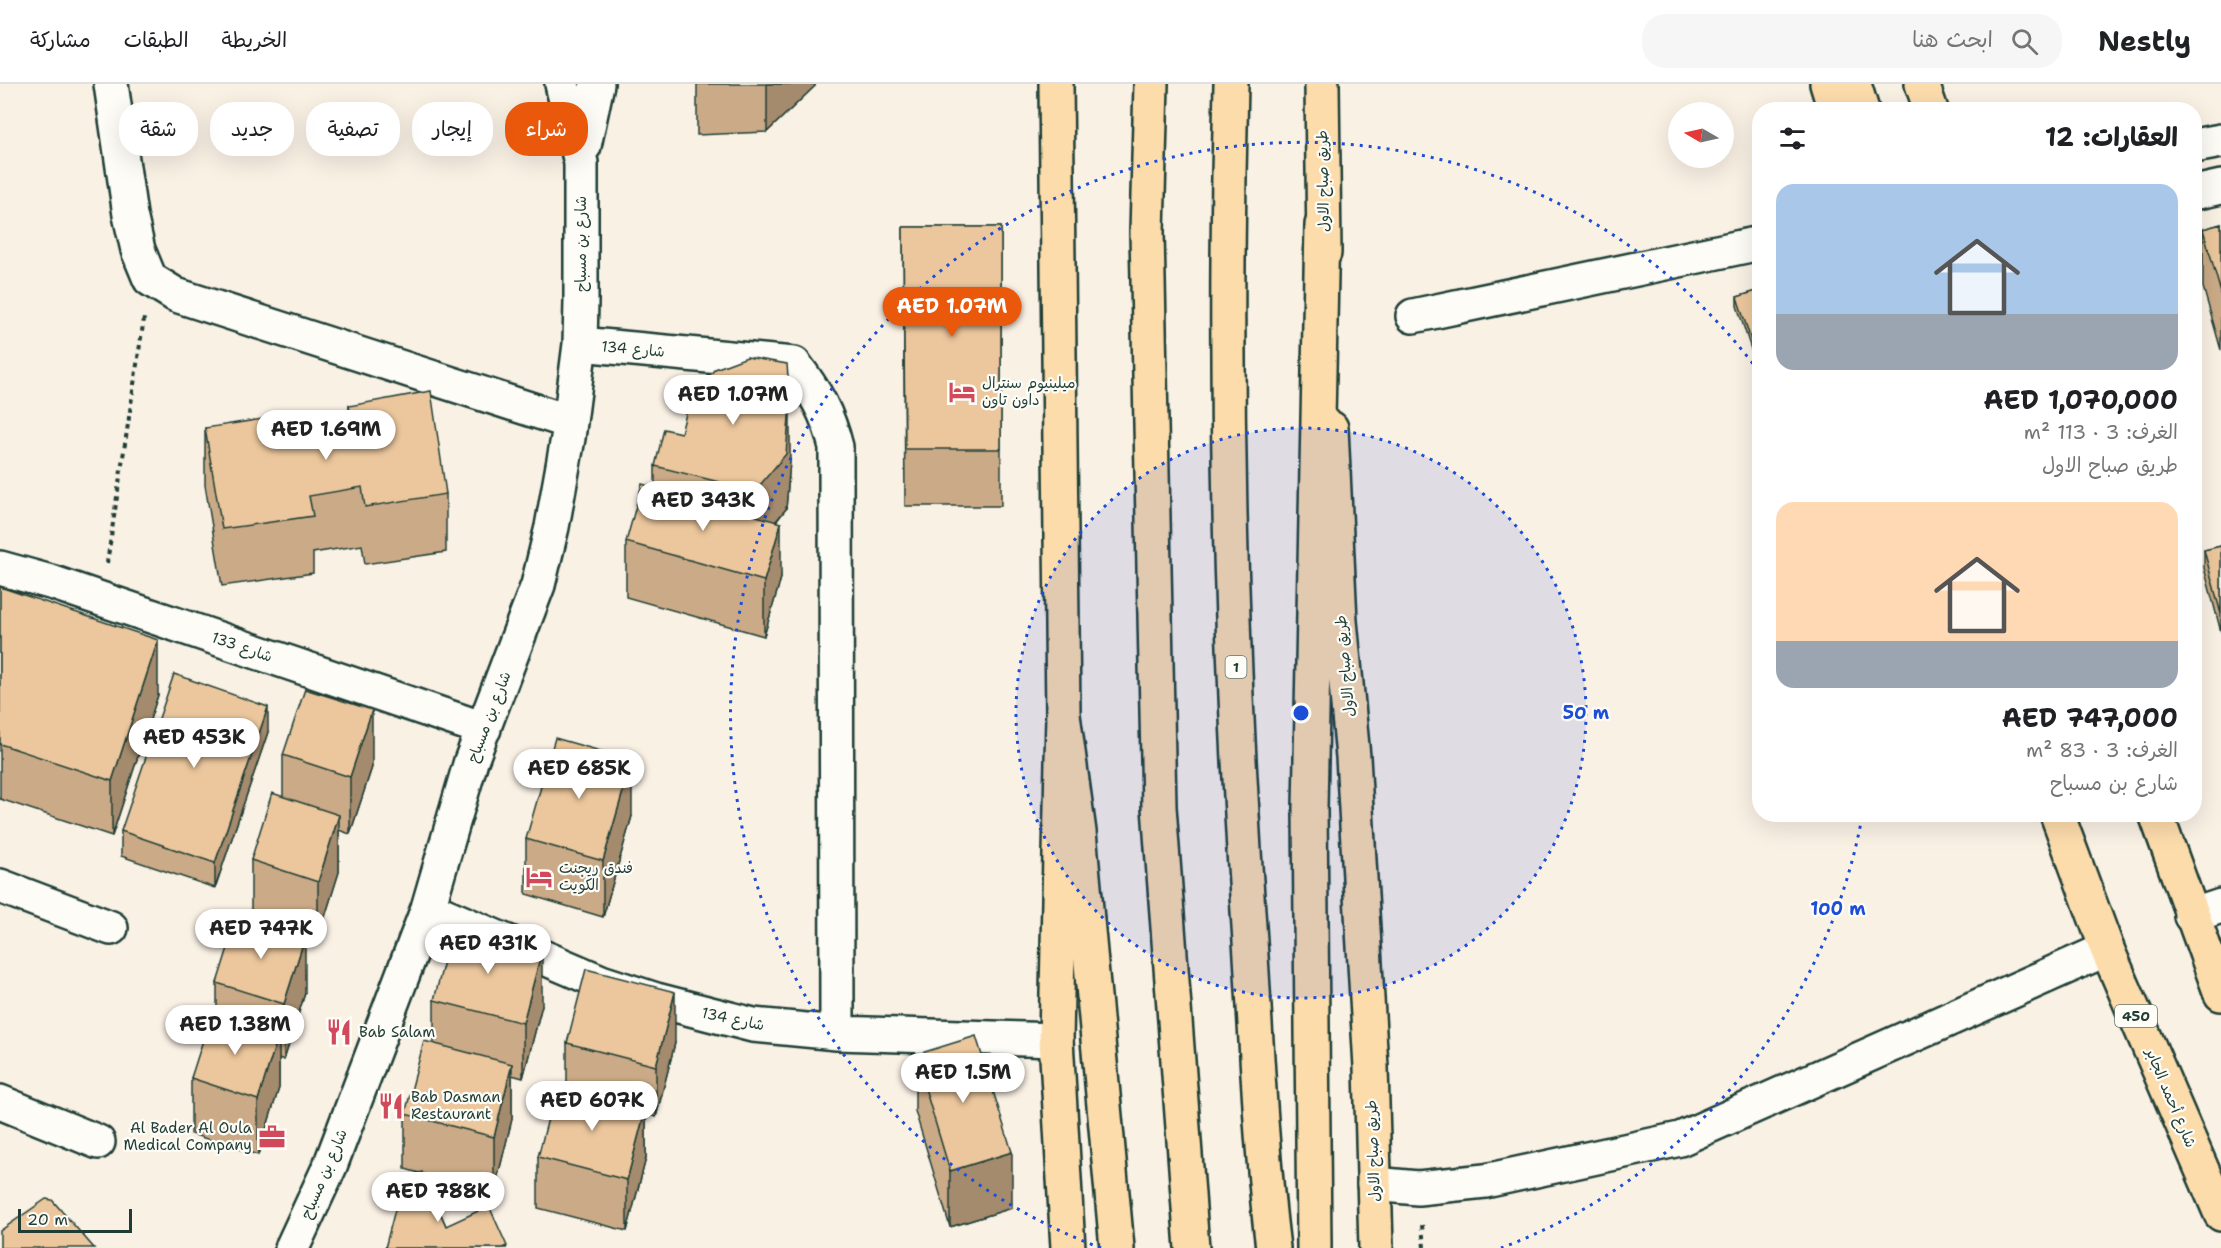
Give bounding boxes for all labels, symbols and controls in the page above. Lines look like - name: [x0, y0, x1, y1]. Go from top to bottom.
- search box: [1642, 14, 2062, 68]
- text: Nestly: [2098, 22, 2191, 60]
- text: ابحث هنا: [1912, 25, 1993, 54]
- icon: search: [2008, 25, 2041, 58]
- text: مشاركة: [30, 26, 91, 54]
- text: الطبقات: [124, 26, 189, 54]
- text: الخريطة: [222, 26, 287, 54]
- chip: شقة: [119, 102, 198, 156]
- chip: جديد: [210, 102, 294, 156]
- chip: تصفية: [306, 102, 400, 156]
- chip: إيجار: [412, 102, 493, 156]
- chip: شراء: [505, 102, 588, 156]
- north arrow: [1668, 102, 1734, 168]
- map controls: [1668, 102, 1734, 168]
- text: العقارات: 12: [2045, 119, 2178, 154]
- icon: filters: [1776, 122, 1809, 155]
- street label: طريق صباح الاول: [1312, 130, 1334, 232]
- street label: شارع بن مسباح: [571, 196, 591, 292]
- icon: home: [1923, 223, 2031, 331]
- pin: AED 1.07M: [883, 287, 1021, 338]
- text: AED 1.07M: [897, 293, 1007, 319]
- street label: شارع 134: [600, 336, 666, 362]
- place label: ميلينيوم سنترال داون تاون: [982, 373, 1076, 410]
- pin: AED 1.07M: [664, 375, 802, 426]
- hotel icon: ميلينيوم سنترال داون تاون: [947, 377, 977, 407]
- text: AED 1.07M: [678, 381, 788, 407]
- text: AED 1,070,000: [1984, 382, 2178, 417]
- pin: AED 1.69M: [257, 410, 395, 461]
- text: AED 1.69M: [271, 416, 381, 442]
- text: الغرف: 3 · 113 m²: [2024, 419, 2178, 445]
- text: طريق صباح الاول: [2042, 452, 2178, 478]
- pin: AED 343K: [641, 481, 765, 532]
- text: AED 343K: [651, 487, 755, 513]
- icon: home: [1923, 541, 2031, 649]
- street label: طريق صباح الاول: [1331, 614, 1359, 718]
- street label: شارع 133: [209, 627, 275, 667]
- road number: 1: [1226, 656, 1246, 678]
- street label: شارع بن مسباح: [462, 669, 516, 765]
- text: AED 747,000: [2002, 700, 2178, 735]
- text: 50 m: [1563, 701, 1610, 725]
- centre of rings: [1291, 703, 1311, 723]
- pin: AED 453K: [132, 718, 256, 769]
- text: AED 453K: [143, 724, 245, 750]
- text: الغرف: 3 · 83 m²: [2026, 737, 2178, 763]
- pin: AED 685K: [517, 749, 641, 800]
- text: AED 685K: [527, 755, 631, 781]
- text: شارع بن مسباح: [2050, 770, 2178, 796]
- place label: فندق ريجنت الكويت: [559, 858, 633, 895]
- hotel icon: فندق ريجنت الكويت: [524, 862, 554, 892]
- text: 100 m: [1810, 897, 1866, 921]
- pin: AED 747K: [199, 909, 323, 960]
- text: AED 747K: [209, 915, 313, 941]
- pin: AED 431K: [426, 924, 550, 975]
- text: AED 431K: [439, 930, 537, 956]
- street label: شارع 134: [700, 1003, 766, 1035]
- pin: AED 1.38M: [166, 1005, 304, 1056]
- road number: 450: [2115, 1005, 2157, 1027]
- text: AED 1.38M: [179, 1011, 291, 1037]
- restaurant icon: Bab Salam: [324, 1017, 354, 1047]
- place label: Bab Salam: [359, 1022, 435, 1042]
- street label: شارع أحمد الجابر: [2140, 1044, 2201, 1151]
- pin: AED 1.5M: [901, 1053, 1025, 1104]
- text: AED 1.5M: [915, 1059, 1011, 1085]
- pin: AED 607K: [530, 1081, 654, 1132]
- place label: Bab Dasman Restaurant: [411, 1087, 500, 1124]
- text: AED 607K: [540, 1087, 644, 1113]
- restaurant icon: Bab Dasman Restaurant: [376, 1091, 406, 1121]
- street label: طريق صباح الاول: [1361, 1100, 1385, 1202]
- place label: Al Bader Al Oula Medical Company: [123, 1118, 253, 1155]
- office icon: Al Bader Al Oula Medical Company: [257, 1122, 287, 1152]
- street label: شارع بن مسباح: [296, 1126, 352, 1222]
- pin: AED 788K: [376, 1172, 500, 1223]
- text: AED 788K: [386, 1178, 490, 1204]
- scale bar: [18, 1206, 132, 1234]
- text: 20 m: [27, 1209, 68, 1230]

